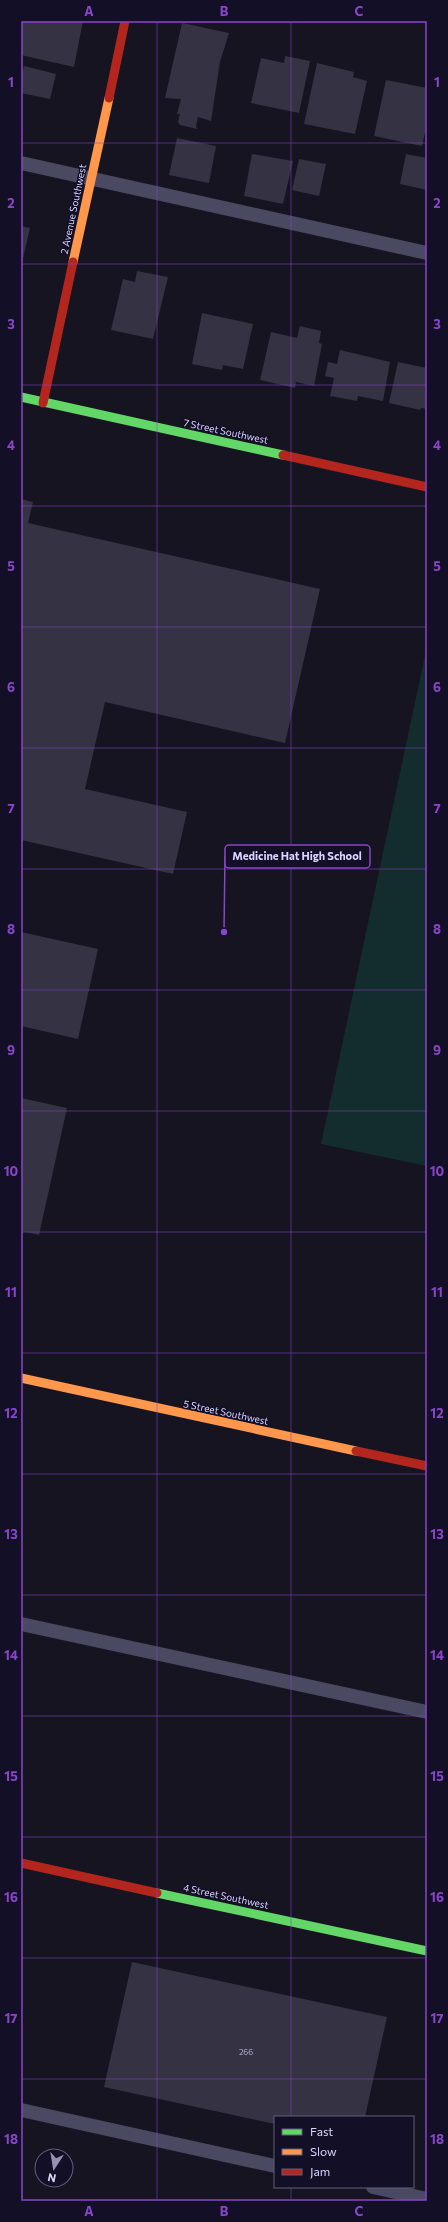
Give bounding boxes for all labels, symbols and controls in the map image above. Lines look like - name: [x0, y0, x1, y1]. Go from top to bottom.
- text: A: [84, 3, 94, 19]
- text: B: [220, 3, 229, 19]
- text: C: [355, 3, 364, 19]
- text: 1: [8, 74, 14, 90]
- text: 1: [434, 74, 440, 90]
- street label: 2 Avenue Southwest: [58, 163, 88, 255]
- text: 2: [7, 195, 15, 211]
- text: 2: [433, 195, 441, 211]
- text: 3: [7, 316, 15, 332]
- text: 3: [433, 316, 441, 332]
- street label: 7 Street Southwest: [183, 416, 269, 446]
- text: 4: [7, 437, 15, 453]
- text: 4: [433, 437, 441, 453]
- text: 5: [7, 558, 15, 574]
- text: 5: [433, 558, 441, 574]
- text: 6: [7, 679, 15, 695]
- text: 6: [433, 679, 441, 695]
- text: 7: [7, 800, 15, 816]
- text: 7: [433, 800, 441, 816]
- callout: Medicine Hat High School: [225, 845, 370, 868]
- text: Medicine Hat High School: [232, 849, 362, 862]
- text: 8: [7, 921, 15, 937]
- text: 8: [433, 921, 441, 937]
- text: 9: [7, 1042, 15, 1058]
- text: 9: [433, 1042, 441, 1058]
- text: 10: [4, 1163, 19, 1179]
- text: 10: [430, 1163, 445, 1179]
- text: 11: [5, 1284, 17, 1300]
- text: 11: [431, 1284, 443, 1300]
- street label: 5 Street Southwest: [182, 1397, 270, 1427]
- text: 12: [4, 1405, 18, 1421]
- text: 12: [430, 1405, 444, 1421]
- text: 13: [4, 1526, 18, 1542]
- text: 13: [430, 1526, 444, 1542]
- text: 14: [4, 1647, 18, 1663]
- text: 14: [430, 1647, 444, 1663]
- text: 15: [4, 1768, 18, 1784]
- text: 15: [430, 1768, 444, 1784]
- street label: 4 Street Southwest: [182, 1881, 270, 1911]
- text: 16: [4, 1889, 18, 1905]
- text: 16: [430, 1889, 444, 1905]
- text: 17: [4, 2010, 18, 2026]
- text: 17: [430, 2010, 444, 2026]
- house number: 266: [239, 2047, 253, 2057]
- legend: [274, 2116, 414, 2188]
- text: Fast: [310, 2124, 333, 2138]
- text: 18: [4, 2131, 18, 2147]
- text: 18: [430, 2131, 444, 2147]
- text: Slow: [310, 2144, 337, 2158]
- north arrow: [34, 2148, 74, 2188]
- text: Jam: [310, 2164, 330, 2179]
- text: N: [46, 2171, 57, 2185]
- text: A: [84, 2203, 94, 2219]
- text: B: [220, 2203, 229, 2219]
- text: C: [355, 2203, 364, 2219]

